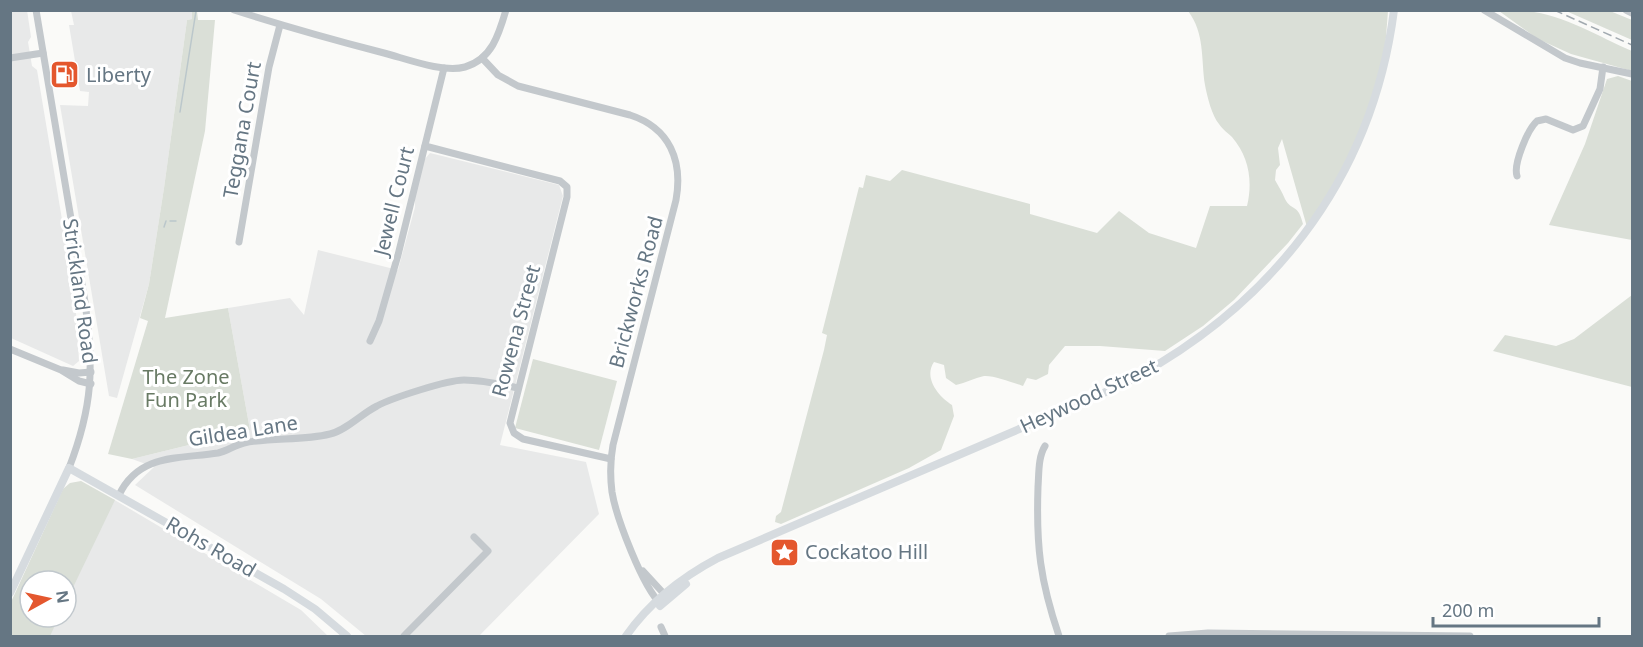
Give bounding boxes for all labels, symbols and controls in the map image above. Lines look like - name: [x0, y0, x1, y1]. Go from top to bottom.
- fuel station icon: Liberty: [49, 59, 81, 91]
- street label: Teggana Court: [216, 60, 267, 200]
- place label: Liberty: [86, 61, 152, 88]
- street label: Jewell Court: [366, 144, 420, 260]
- street label: Brickworks Road: [602, 213, 669, 371]
- street label: Strickland Road: [57, 217, 104, 365]
- street label: Rowena Street: [485, 262, 546, 400]
- street label: Heywood Street: [1015, 352, 1162, 439]
- park label: The Zone Fun Park: [142, 363, 230, 413]
- street label: Gildea Lane: [186, 409, 299, 452]
- street label: Rohs Road: [161, 510, 261, 583]
- place icon: Cockatoo Hill: [768, 536, 800, 568]
- place label: Cockatoo Hill: [805, 538, 928, 565]
- north arrow: [18, 569, 78, 629]
- text: N: [51, 589, 75, 605]
- scale bar: [1433, 590, 1600, 628]
- text: 200 m: [1442, 598, 1494, 622]

